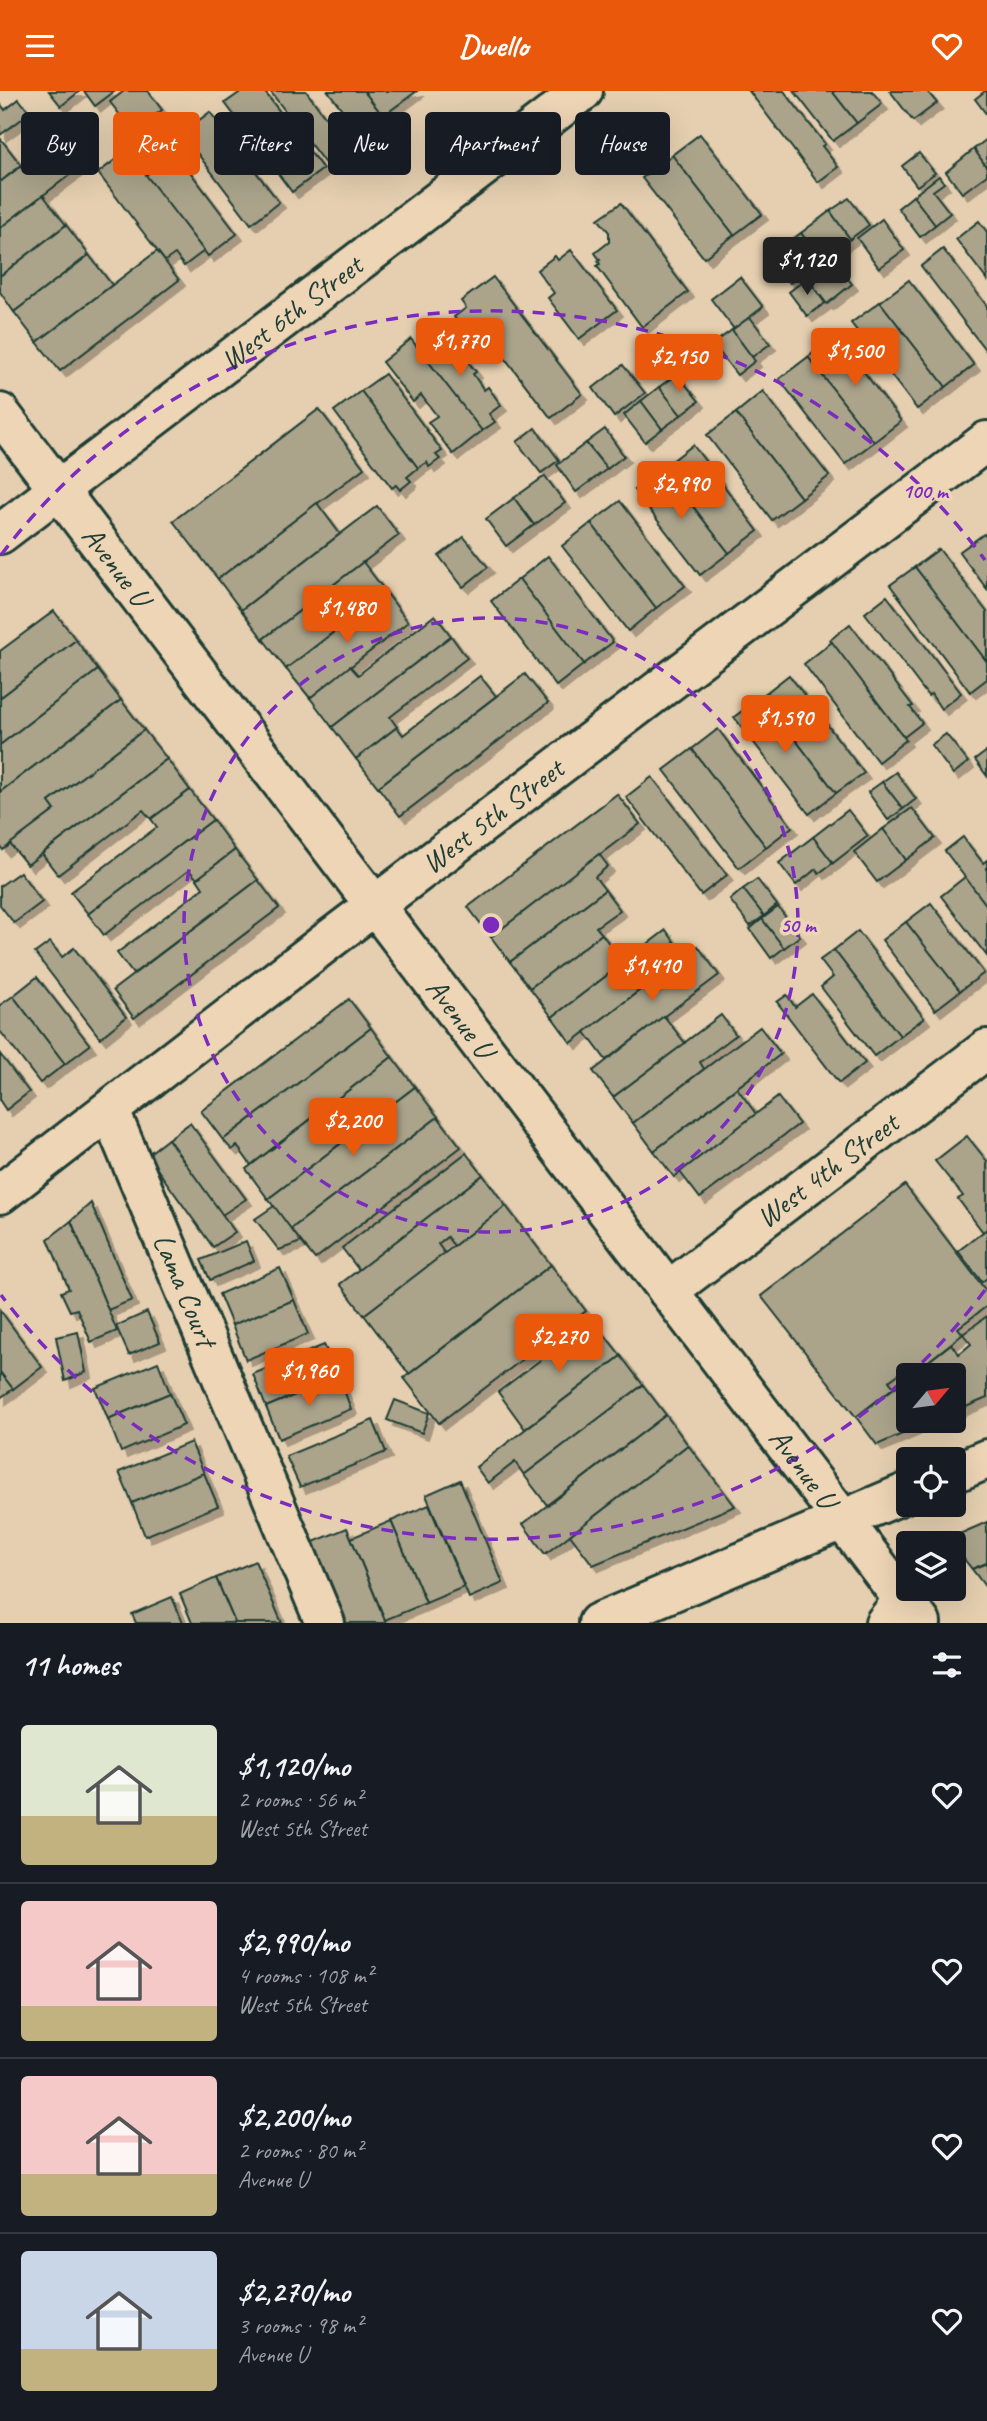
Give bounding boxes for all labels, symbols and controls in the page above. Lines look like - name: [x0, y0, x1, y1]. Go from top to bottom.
- text: Dwello: [459, 25, 528, 66]
- icon: menu: [21, 27, 59, 65]
- icon: heart: [928, 27, 966, 65]
- chip: Buy: [21, 112, 99, 175]
- chip: Rent: [113, 112, 200, 175]
- chip: Filters: [214, 112, 314, 175]
- chip: New: [328, 112, 411, 175]
- chip: Apartment: [425, 112, 561, 175]
- chip: House: [575, 112, 670, 175]
- pin: $1,120: [750, 237, 864, 297]
- street label: West 6th Street: [213, 245, 372, 379]
- text: $1,120: [779, 245, 835, 274]
- pin: $1,770: [403, 319, 517, 378]
- text: $1,770: [432, 326, 488, 355]
- pin: $1,500: [798, 329, 912, 388]
- pin: $2,150: [622, 335, 736, 394]
- text: $1,500: [827, 336, 883, 365]
- text: $2,150: [651, 342, 707, 371]
- pin: $2,990: [624, 461, 738, 521]
- text: $2,990: [653, 469, 709, 498]
- text: 100 m: [902, 478, 950, 504]
- street label: Avenue U: [74, 518, 162, 618]
- pin: $1,480: [290, 585, 404, 645]
- text: $1,480: [319, 593, 375, 622]
- pin: $1,590: [728, 695, 842, 755]
- text: $1,590: [757, 703, 813, 732]
- street label: West 5th Street: [414, 748, 574, 882]
- text: 50 m: [780, 912, 818, 938]
- centre of rings: [479, 913, 503, 937]
- pin: $1,410: [595, 943, 709, 1003]
- text: $1,410: [624, 951, 680, 980]
- street label: Avenue U: [418, 970, 506, 1070]
- pin: $2,200: [296, 1098, 410, 1158]
- street label: West 4th Street: [749, 1102, 908, 1236]
- text: $2,200: [325, 1106, 381, 1135]
- street label: Lama Court: [145, 1228, 227, 1356]
- pin: $2,270: [502, 1315, 616, 1374]
- text: $2,270: [531, 1322, 587, 1351]
- pin: $1,960: [252, 1349, 366, 1408]
- text: $1,960: [281, 1356, 337, 1385]
- north arrow: [896, 1363, 966, 1433]
- map controls: [896, 1363, 966, 1601]
- street label: Avenue U: [761, 1421, 849, 1520]
- button: locate: [896, 1447, 966, 1517]
- button: layers: [896, 1531, 966, 1601]
- text: 11 homes: [21, 1646, 119, 1684]
- icon: filters: [928, 1646, 966, 1684]
- text: $1,120/mo: [238, 1747, 350, 1785]
- icon: home: [77, 1753, 161, 1837]
- icon: heart: [928, 1776, 966, 1814]
- text: 2 rooms · 56 m²: [238, 1785, 362, 1814]
- text: West 5th Street: [238, 1814, 367, 1843]
- text: $2,990/mo: [238, 1923, 349, 1961]
- icon: home: [77, 1929, 161, 2013]
- icon: heart: [928, 1952, 966, 1990]
- text: 4 rooms · 108 m²: [238, 1961, 373, 1990]
- text: West 5th Street: [238, 1990, 367, 2019]
- text: $2,200/mo: [238, 2098, 350, 2136]
- icon: home: [77, 2104, 161, 2188]
- icon: heart: [928, 2127, 966, 2165]
- text: 2 rooms · 80 m²: [238, 2136, 362, 2165]
- text: Avenue U: [238, 2165, 308, 2194]
- text: $2,270/mo: [238, 2273, 350, 2311]
- icon: home: [77, 2279, 161, 2363]
- icon: heart: [928, 2302, 966, 2340]
- text: 3 rooms · 98 m²: [238, 2311, 362, 2340]
- text: Avenue U: [238, 2340, 308, 2369]

